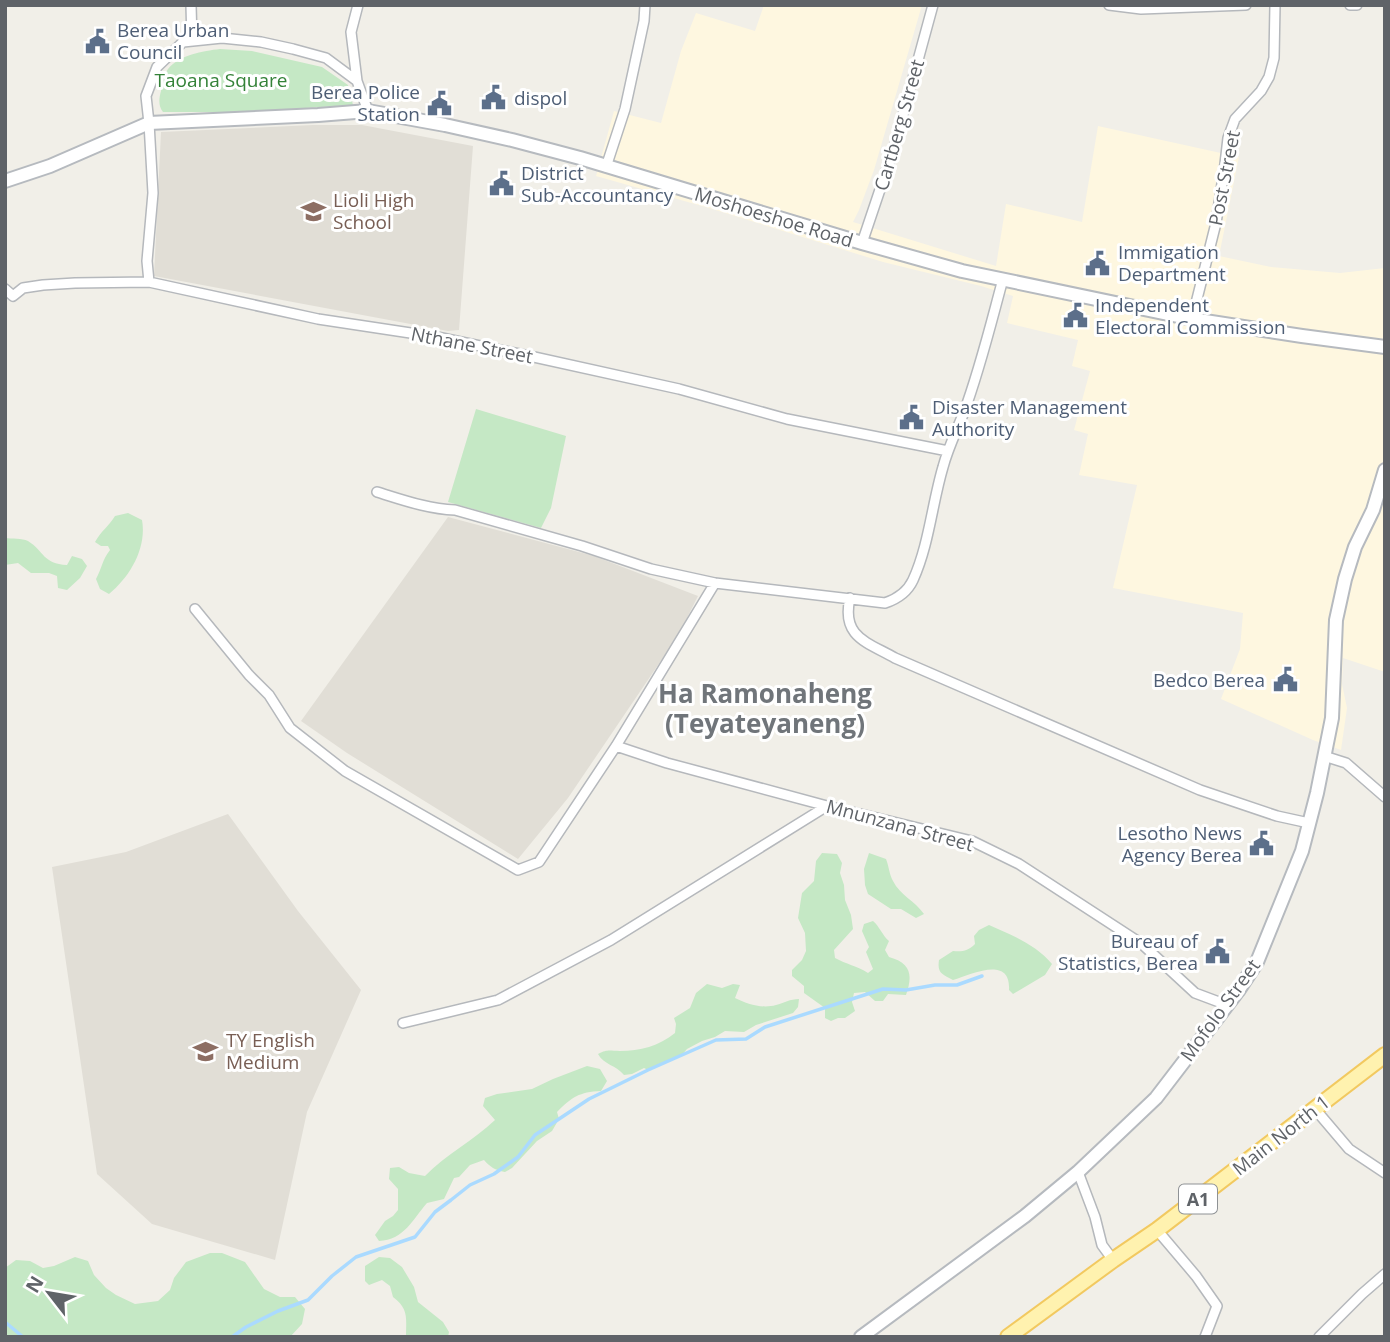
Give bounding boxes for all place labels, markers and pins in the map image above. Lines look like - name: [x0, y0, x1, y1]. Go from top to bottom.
- place label: Berea Urban Council: [117, 17, 229, 65]
- public building icon: Berea Urban Council: [83, 27, 111, 55]
- place label: Berea Police Station: [311, 79, 420, 127]
- public building icon: dispol: [480, 84, 508, 112]
- place label: dispol: [514, 85, 567, 111]
- public building icon: Berea Police Station: [426, 89, 454, 117]
- place label: District Sub-Accountancy: [521, 160, 674, 208]
- public building icon: District Sub-Accountancy: [487, 170, 515, 198]
- place label: Lioli High School: [333, 187, 414, 235]
- school or university icon: Lioli High School: [299, 197, 327, 225]
- place label: Immigation Department: [1118, 239, 1226, 287]
- public building icon: Immigation Department: [1084, 249, 1112, 277]
- place label: Independent Electoral Commission: [1095, 292, 1286, 340]
- public building icon: Independent Electoral Commission: [1061, 302, 1089, 330]
- place label: Disaster Management Authority: [932, 394, 1127, 442]
- public building icon: Disaster Management Authority: [898, 404, 926, 432]
- public building icon: Bedco Berea: [1271, 666, 1299, 694]
- place label: Bedco Berea: [1153, 667, 1265, 693]
- place label: Lesotho News Agency Berea: [1117, 820, 1242, 868]
- public building icon: Lesotho News Agency Berea: [1248, 830, 1276, 858]
- place label: Bureau of Statistics, Berea: [1058, 928, 1200, 976]
- public building icon: Bureau of Statistics, Berea: [1204, 938, 1232, 966]
- place label: TY English Medium: [226, 1027, 315, 1075]
- school or university icon: TY English Medium: [192, 1037, 220, 1065]

